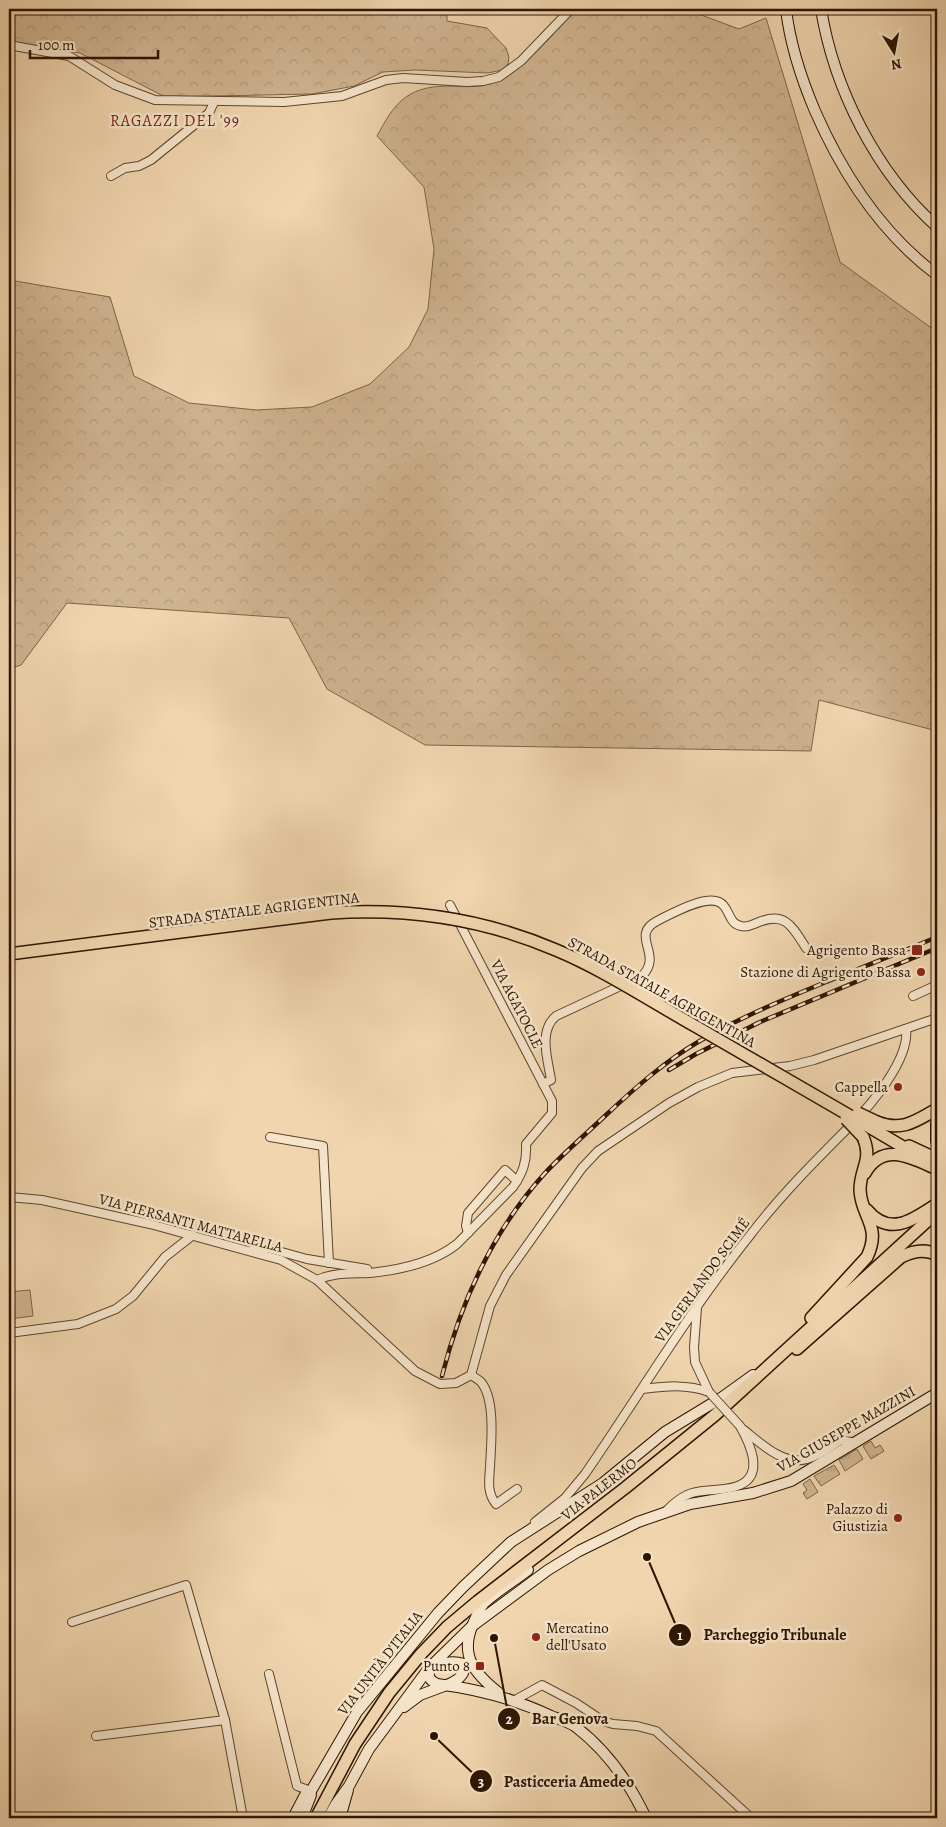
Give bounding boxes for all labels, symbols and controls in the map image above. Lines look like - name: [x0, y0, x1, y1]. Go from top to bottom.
- scale bar: [30, 28, 158, 60]
- north arrow: [868, 28, 918, 78]
- text: 100 m: [38, 35, 75, 55]
- text: N: [890, 54, 903, 75]
- district label: RAGAZZI DEL '99: [110, 110, 240, 132]
- street label: STRADA STATALE AGRIGENTINA: [148, 887, 360, 933]
- street label: STRADA STATALE AGRIGENTINA: [565, 932, 760, 1052]
- place label: Agrigento Bassa: [806, 940, 906, 960]
- marker: Agrigento Bassa: [910, 943, 924, 957]
- street label: VIA AGATOCLE: [486, 955, 548, 1052]
- place label: Stazione di Agrigento Bassa: [740, 962, 911, 982]
- marker: Stazione di Agrigento Bassa: [915, 966, 927, 978]
- place label: Cappella: [835, 1077, 888, 1097]
- marker: Cappella: [892, 1081, 904, 1093]
- street label: VIA PIERSANTI MATTARELLA: [96, 1189, 285, 1257]
- street label: VIA GERLANDO SCIMÉ: [649, 1213, 754, 1347]
- street label: VIA GIUSEPPE MAZZINI: [772, 1381, 919, 1477]
- street label: VIA PALERMO: [556, 1453, 641, 1526]
- place label: Palazzo di Giustizia: [826, 1499, 888, 1536]
- marker: Palazzo di Giustizia: [892, 1512, 904, 1524]
- street label: VIA UNITÀ D'ITALIA: [332, 1606, 427, 1720]
- place label: Mercatino dell'Usato: [546, 1618, 609, 1655]
- callout: Parcheggio Tribunale: [668, 1619, 856, 1650]
- text: Parcheggio Tribunale: [703, 1624, 847, 1646]
- text: 1: [677, 1625, 683, 1645]
- marker: Mercatino dell'Usato: [530, 1631, 542, 1643]
- place label: Punto 8: [423, 1656, 470, 1676]
- marker: Punto 8: [474, 1660, 486, 1672]
- callout: Bar Genova: [496, 1703, 618, 1734]
- text: Bar Genova: [532, 1708, 609, 1730]
- text: 2: [505, 1709, 513, 1729]
- callout: Pasticceria Amedeo: [469, 1766, 644, 1797]
- text: Pasticceria Amedeo: [504, 1771, 634, 1793]
- text: 3: [478, 1772, 484, 1792]

